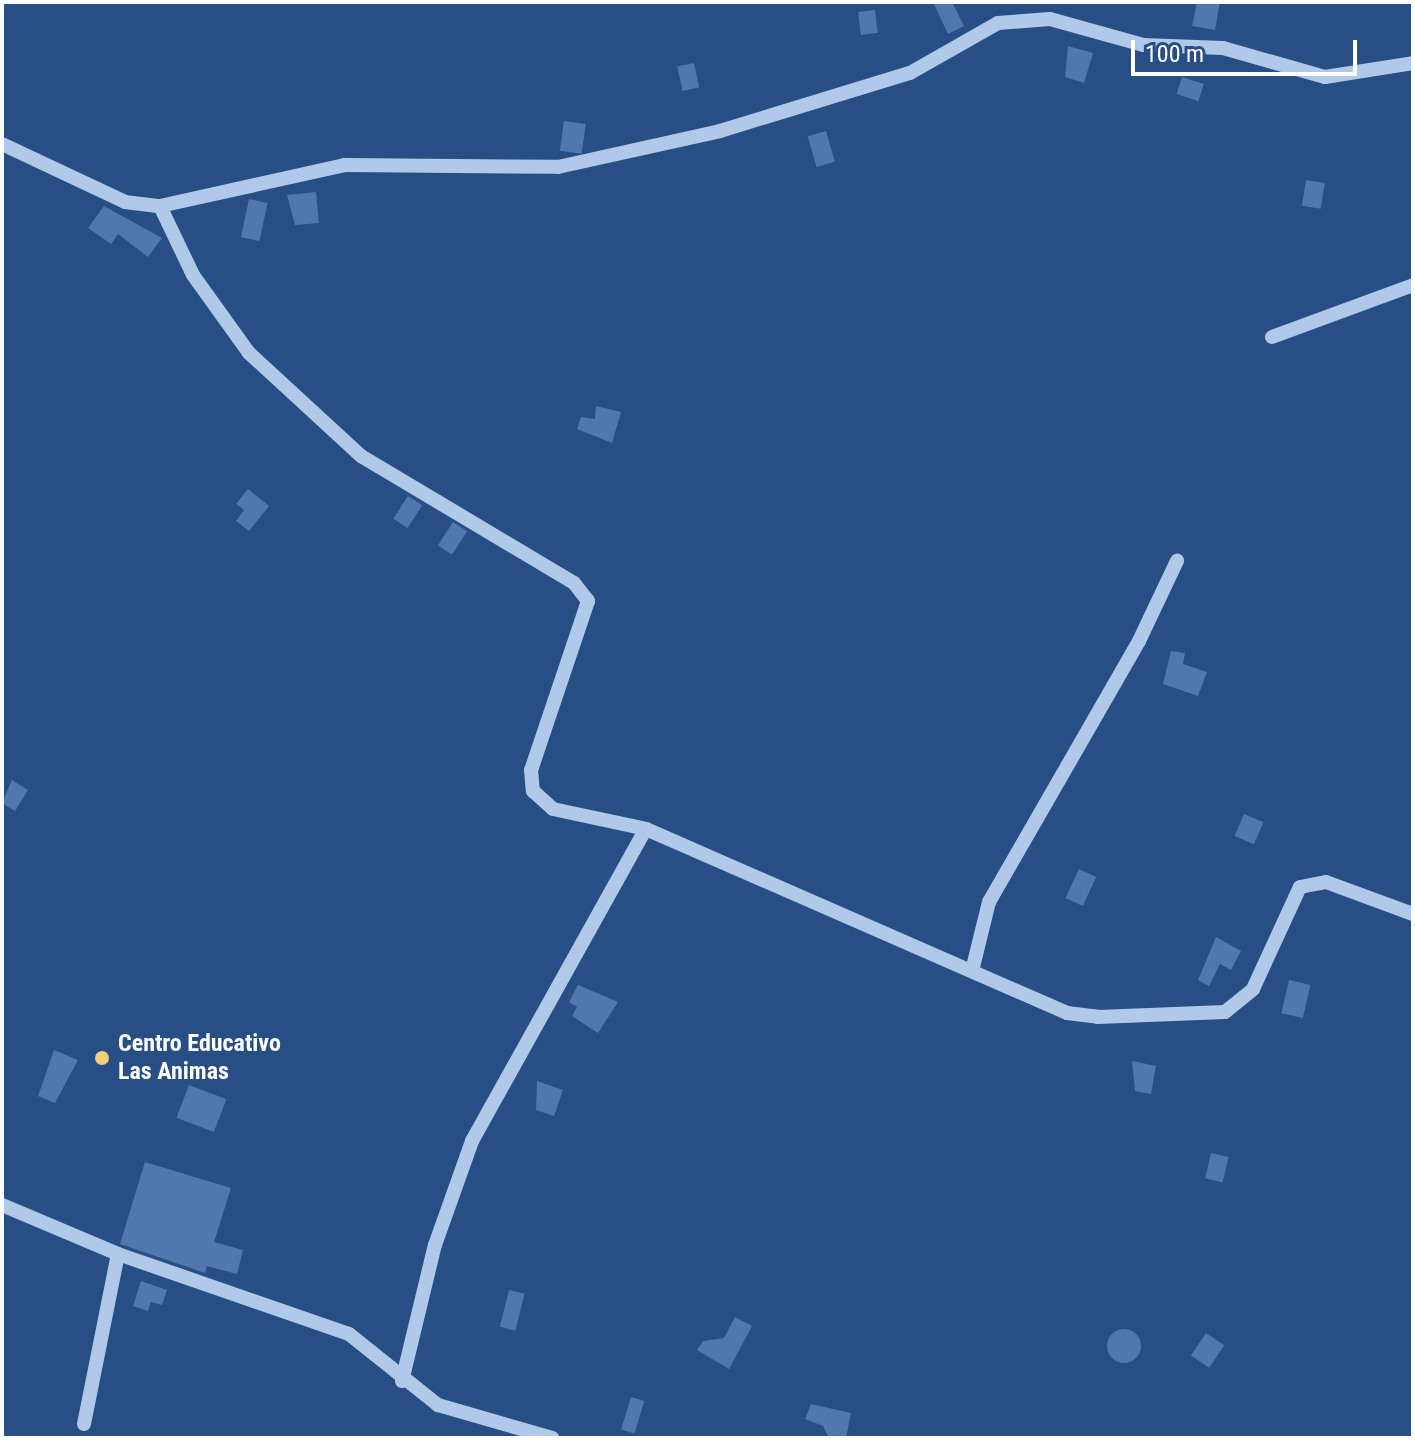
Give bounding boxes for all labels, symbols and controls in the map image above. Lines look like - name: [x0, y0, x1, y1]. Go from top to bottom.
- scale bar: [1135, 24, 1361, 74]
- text: 100 m: [1145, 40, 1204, 68]
- place label: Centro Educativo Las Animas: [118, 1030, 281, 1086]
- marker: Centro Educativo Las Animas: [93, 1049, 111, 1067]

